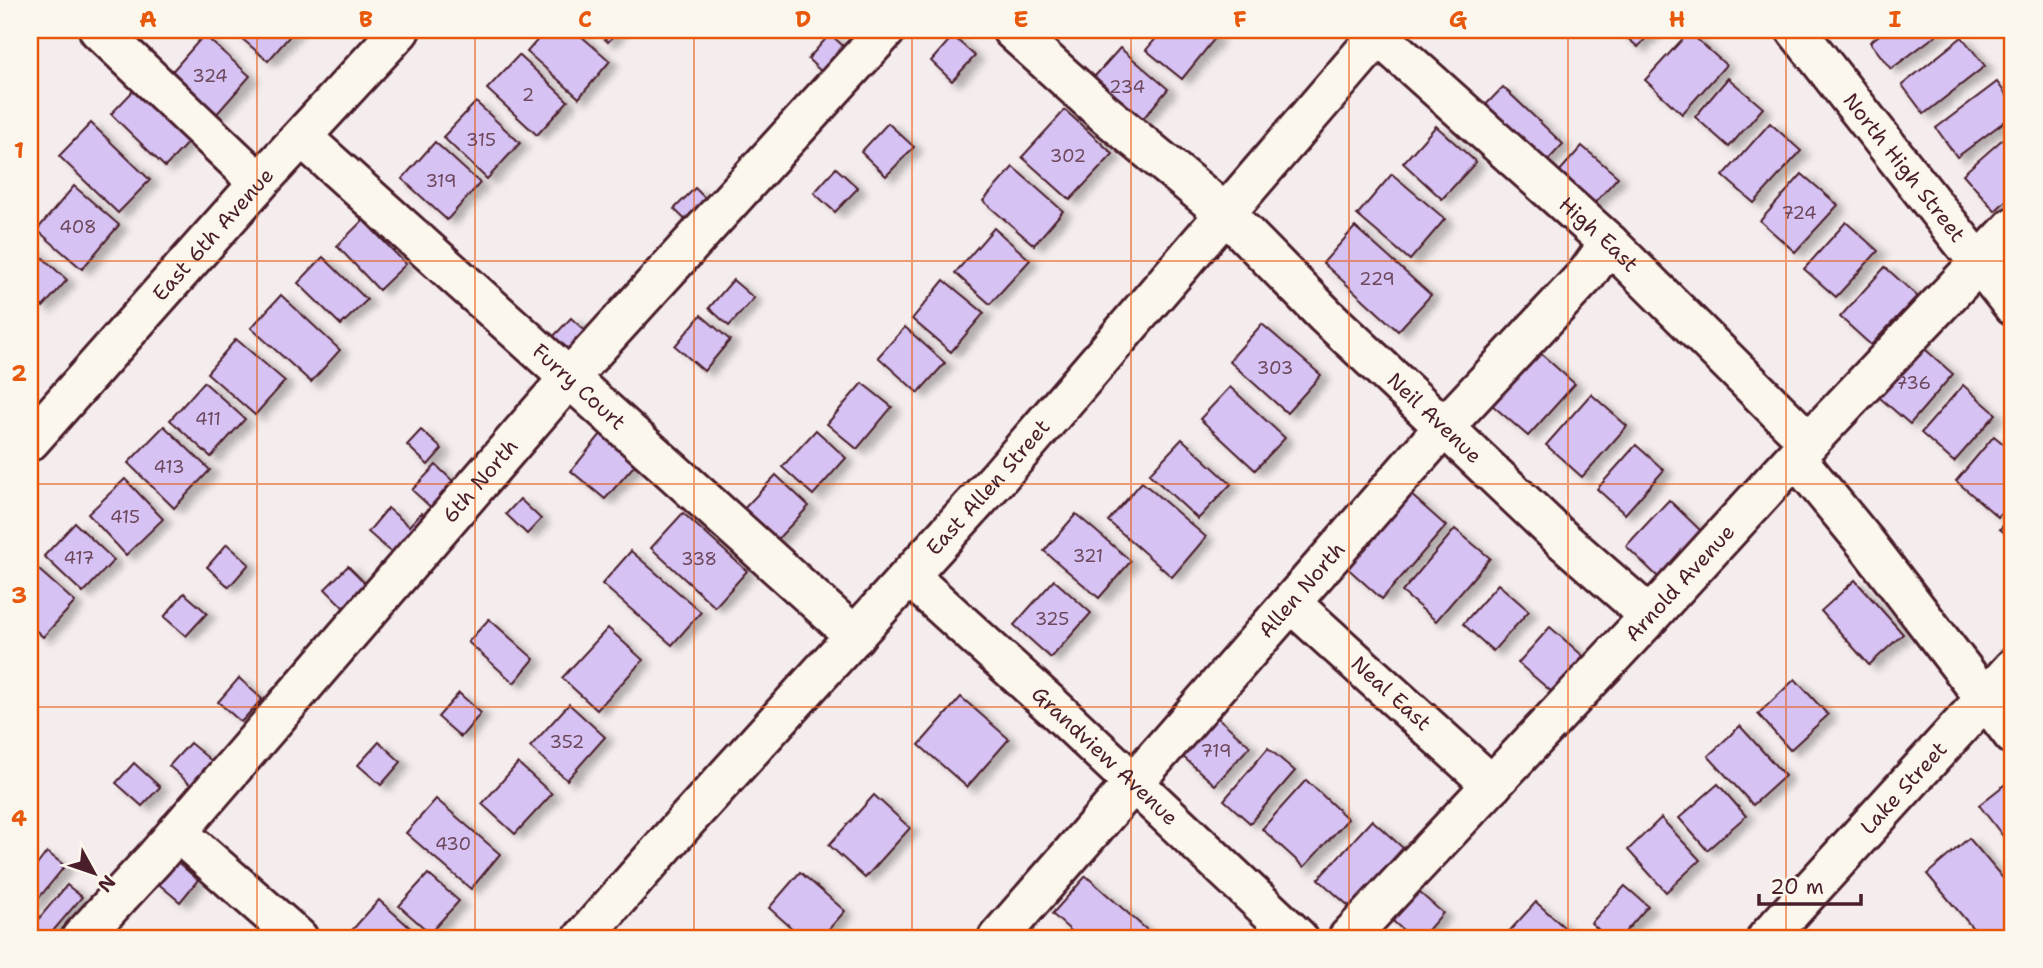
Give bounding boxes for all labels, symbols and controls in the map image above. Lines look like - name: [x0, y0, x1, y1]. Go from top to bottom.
- text: A: [139, 4, 157, 34]
- text: B: [359, 4, 373, 34]
- text: C: [578, 4, 592, 34]
- text: D: [795, 4, 811, 34]
- text: E: [1013, 4, 1029, 34]
- text: F: [1233, 4, 1247, 34]
- text: G: [1449, 4, 1468, 34]
- text: H: [1669, 4, 1685, 34]
- text: I: [1889, 4, 1902, 34]
- house number: 324: [192, 64, 228, 88]
- house number: 234: [1109, 75, 1145, 99]
- house number: 2: [522, 83, 534, 107]
- street label: North High Street: [1837, 87, 1972, 248]
- house number: 315: [466, 128, 496, 152]
- text: 1: [14, 135, 24, 165]
- house number: 302: [1050, 144, 1086, 168]
- street label: East 6th Avenue: [146, 162, 280, 307]
- house number: 319: [425, 169, 457, 193]
- street label: High East: [1553, 191, 1644, 278]
- house number: 724: [1781, 201, 1817, 225]
- house number: 408: [59, 215, 97, 239]
- house number: 229: [1359, 267, 1395, 291]
- street label: Furry Court: [526, 337, 632, 436]
- house number: 303: [1257, 356, 1293, 380]
- text: 2: [11, 358, 27, 388]
- street label: Neil Avenue: [1381, 366, 1488, 470]
- house number: 736: [1895, 371, 1931, 395]
- house number: 411: [195, 407, 221, 431]
- street label: East Allen Street: [920, 413, 1056, 562]
- street label: 6th North: [436, 433, 524, 529]
- house number: 413: [154, 455, 184, 479]
- house number: 415: [110, 505, 140, 529]
- street label: Arnold Avenue: [1619, 518, 1741, 648]
- street label: Allen North: [1252, 536, 1351, 644]
- house number: 321: [1073, 544, 1103, 568]
- house number: 417: [64, 546, 94, 570]
- house number: 338: [681, 547, 717, 571]
- text: 3: [11, 580, 27, 610]
- house number: 325: [1035, 607, 1069, 631]
- street label: Neal East: [1345, 650, 1437, 737]
- street label: Grandview Avenue: [1026, 680, 1184, 832]
- house number: 352: [550, 730, 584, 754]
- street label: Lake Street: [1854, 735, 1953, 840]
- house number: 719: [1200, 739, 1232, 763]
- text: 4: [11, 803, 27, 833]
- house number: 430: [435, 832, 471, 856]
- north arrow: [60, 838, 130, 908]
- scale bar: [1759, 863, 1861, 907]
- text: N: [92, 870, 121, 897]
- text: 20 m: [1770, 873, 1824, 901]

